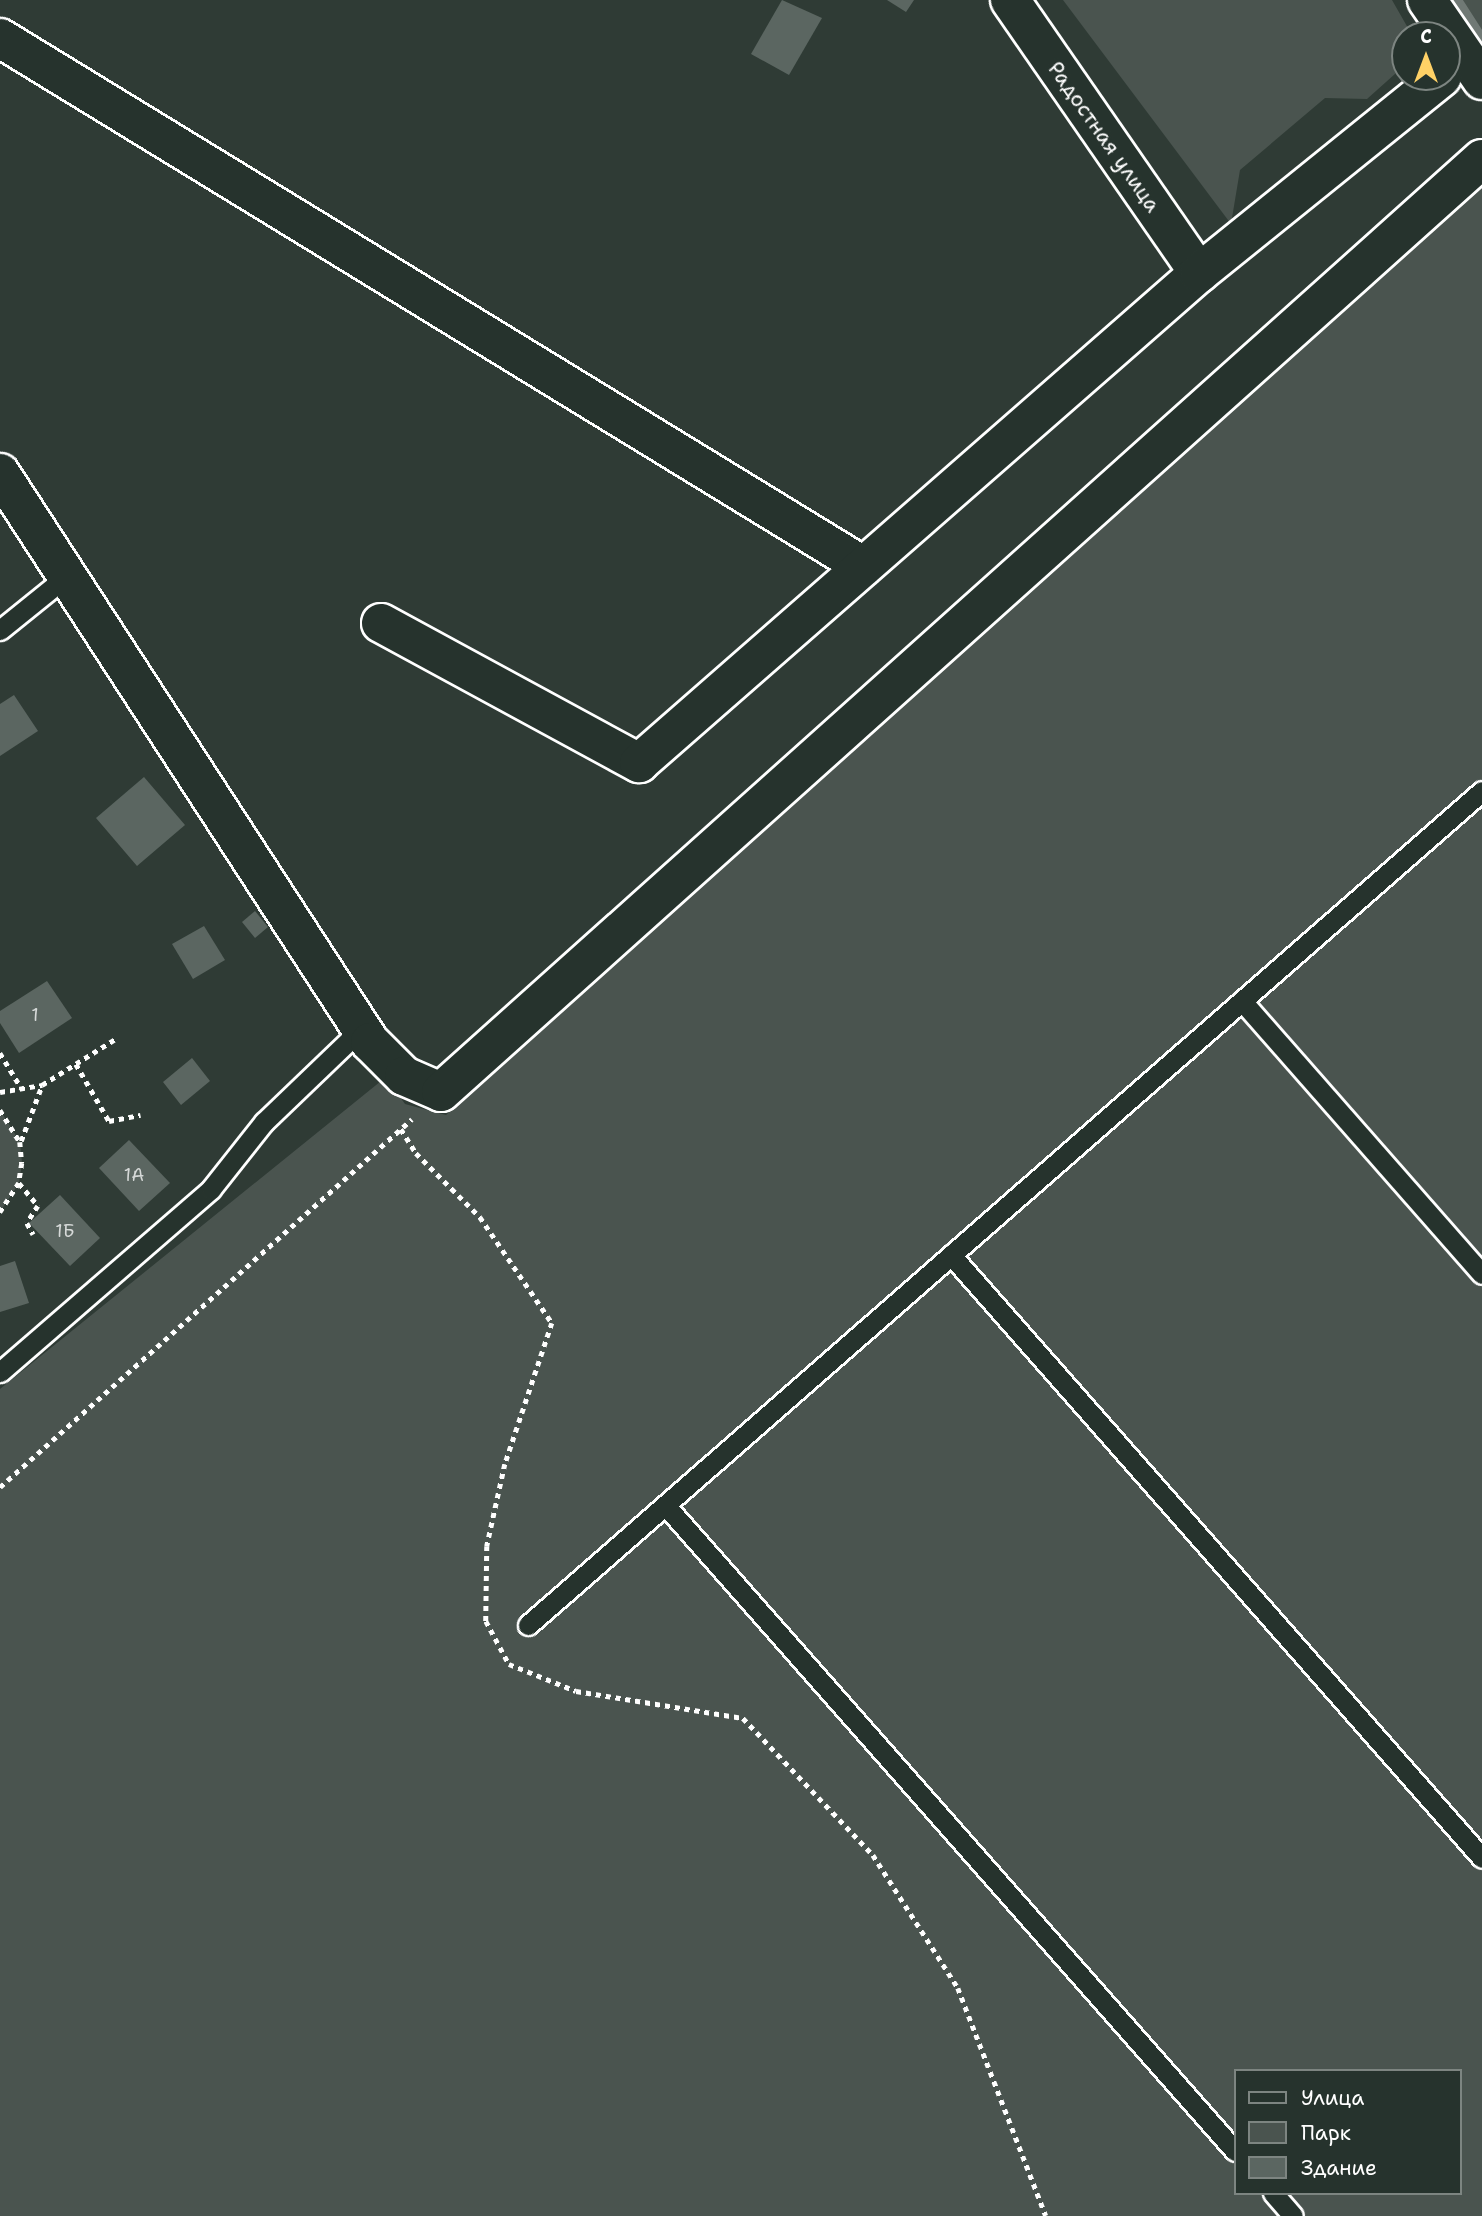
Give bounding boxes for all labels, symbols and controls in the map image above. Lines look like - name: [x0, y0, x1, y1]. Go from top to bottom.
- north arrow: [1391, 21, 1461, 91]
- text: С: [1420, 24, 1432, 49]
- street label: Радостная улица: [1043, 57, 1165, 217]
- house number: 1: [31, 1004, 39, 1026]
- house number: 1А: [124, 1164, 144, 1186]
- house number: 1Б: [55, 1220, 75, 1242]
- legend: [1234, 2069, 1461, 2195]
- text: Улица: [1301, 2084, 1364, 2112]
- text: Парк: [1301, 2119, 1351, 2147]
- text: Здание: [1301, 2154, 1377, 2182]

